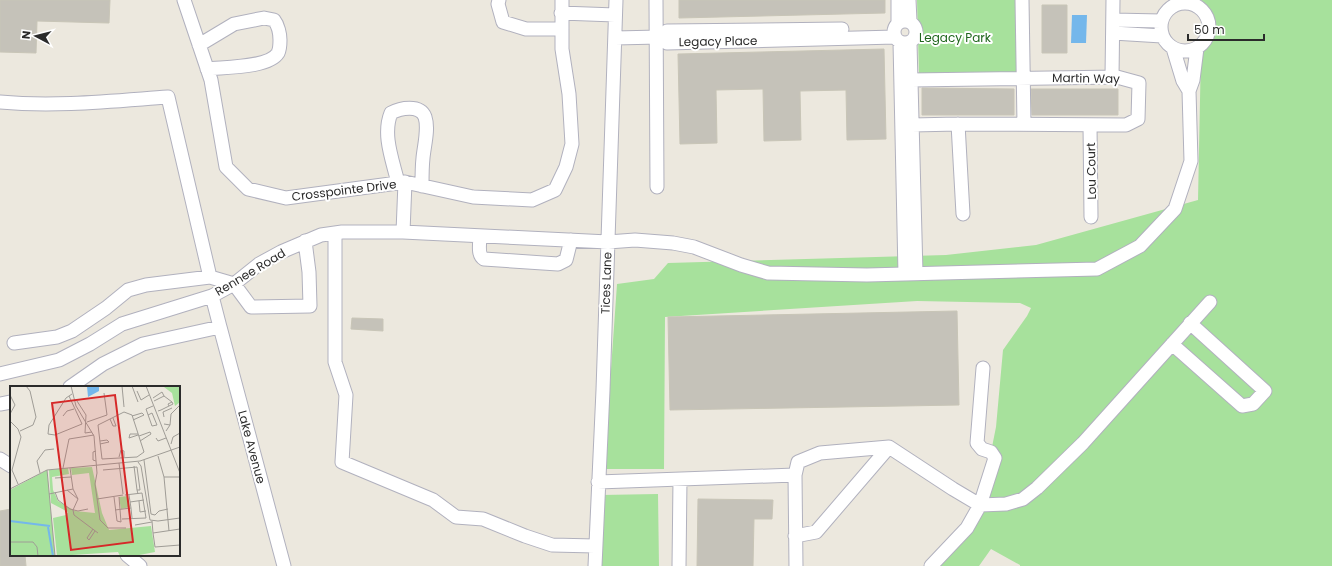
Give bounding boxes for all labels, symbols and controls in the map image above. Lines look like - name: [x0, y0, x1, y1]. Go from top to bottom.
- north arrow: [16, 16, 56, 56]
- scale bar: [1188, 16, 1264, 42]
- text: 50 m: [1194, 21, 1225, 38]
- park label: Legacy Park: [919, 29, 992, 46]
- text: N: [18, 30, 35, 40]
- street label: Legacy Place: [678, 32, 758, 50]
- street label: Martin Way: [1052, 69, 1120, 87]
- street label: Lou Court: [1082, 142, 1100, 200]
- street label: Crosspointe Drive: [291, 175, 397, 205]
- street label: Rennee Road: [212, 244, 288, 300]
- street label: Tices Lane: [596, 252, 616, 314]
- inset map: [10, 386, 180, 556]
- street label: Lake Avenue: [234, 408, 270, 486]

